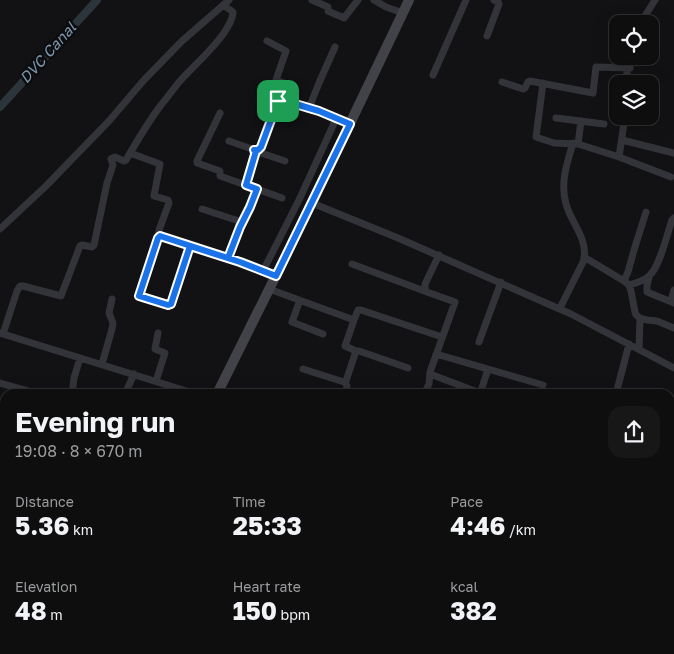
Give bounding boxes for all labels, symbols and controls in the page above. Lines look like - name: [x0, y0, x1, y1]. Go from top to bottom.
- map controls: [609, 15, 659, 125]
- button: locate: [609, 15, 659, 65]
- water label: DVC Canal: [15, 18, 80, 86]
- button: layers: [609, 75, 659, 125]
- pin: [257, 80, 299, 122]
- icon: arrive: [264, 87, 292, 115]
- text: Evening run: [15, 405, 175, 438]
- button: share: [608, 406, 660, 458]
- text: 19:08 · 8 × 670 m: [15, 441, 143, 461]
- text: Distance: [15, 493, 74, 510]
- text: Time: [233, 493, 266, 510]
- text: Pace: [450, 493, 483, 510]
- text: 5.36: [15, 510, 69, 541]
- text: 25:33: [233, 510, 302, 541]
- text: 4:46: [450, 510, 505, 541]
- text: km: [69, 521, 93, 538]
- text: /km: [505, 521, 536, 538]
- text: Elevation: [15, 578, 77, 595]
- text: Heart rate: [233, 578, 301, 595]
- text: kcal: [450, 578, 478, 595]
- text: 48: [15, 595, 47, 626]
- text: 150: [233, 595, 277, 626]
- text: 382: [450, 595, 497, 626]
- text: m: [47, 606, 63, 623]
- text: bpm: [277, 606, 310, 623]

